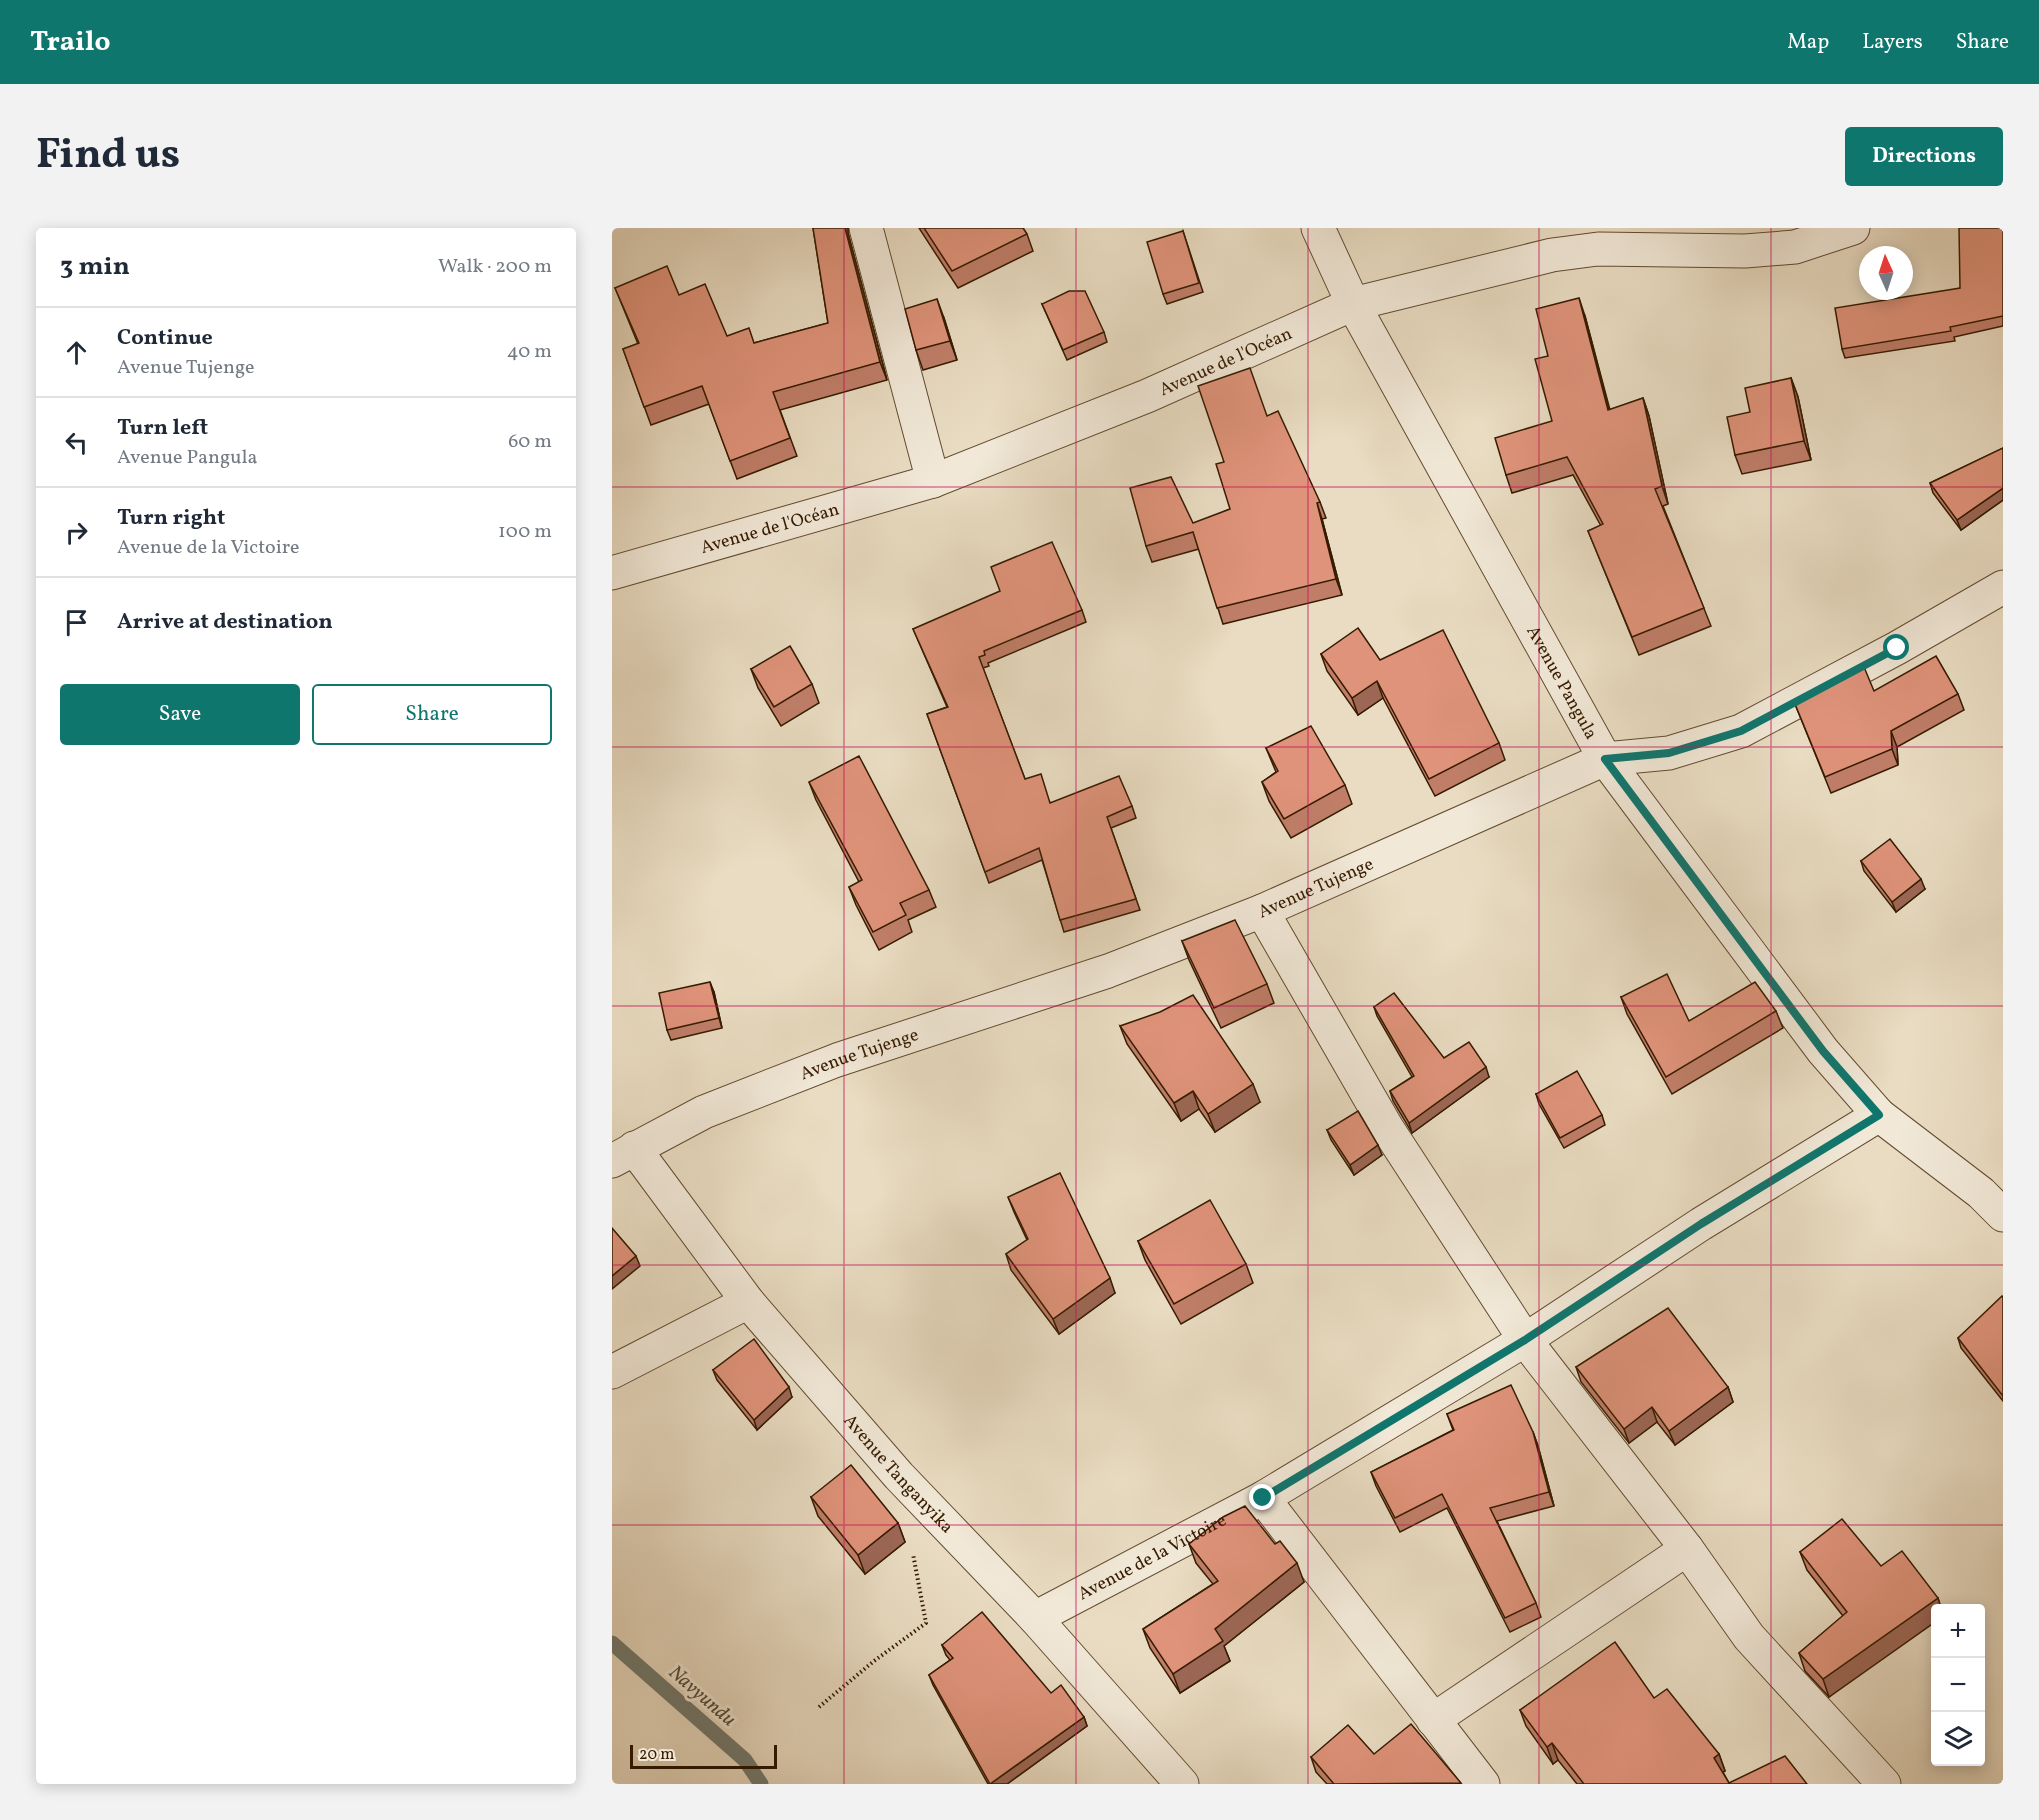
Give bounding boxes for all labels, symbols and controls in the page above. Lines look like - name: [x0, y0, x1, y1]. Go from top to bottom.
- text: Trailo: [30, 23, 111, 62]
- text: Map: [1787, 28, 1829, 57]
- text: Layers: [1862, 28, 1923, 57]
- text: Share: [1956, 28, 2009, 57]
- text: Find us: [36, 127, 180, 186]
- button: Directions: [1845, 127, 2003, 186]
- north arrow: [1859, 246, 1913, 300]
- text: 3 min: [60, 249, 130, 285]
- text: Walk · 200 m: [438, 253, 552, 281]
- street label: Avenue de l'Océan: [1156, 322, 1297, 403]
- text: Continue: [117, 323, 213, 354]
- icon: ahead: [60, 336, 93, 369]
- text: 40 m: [507, 338, 552, 366]
- text: Avenue Tujenge: [117, 354, 255, 382]
- text: Turn left: [117, 413, 208, 444]
- icon: left: [60, 426, 93, 459]
- text: 60 m: [508, 428, 552, 456]
- text: Avenue Pangula: [117, 444, 257, 472]
- street label: Avenue de l'Océan: [698, 497, 843, 561]
- text: Turn right: [117, 503, 225, 534]
- icon: right: [60, 516, 93, 549]
- text: 100 m: [498, 518, 552, 546]
- text: Avenue de la Victoire: [117, 534, 300, 562]
- icon: arrive: [60, 606, 93, 639]
- text: Arrive at destination: [117, 607, 333, 638]
- street label: Avenue Pangula: [1520, 622, 1603, 744]
- route start: [1883, 634, 1909, 660]
- button: Save: [60, 684, 300, 745]
- button: Share: [312, 684, 552, 745]
- street label: Avenue Tujenge: [1254, 852, 1378, 925]
- street label: Avenue Tujenge: [797, 1023, 922, 1087]
- street label: Avenue Tanganyika: [837, 1409, 959, 1540]
- route end: [1249, 1484, 1275, 1510]
- street label: Avenue de la Victoire: [1074, 1508, 1231, 1607]
- map controls: [1931, 1604, 1985, 1766]
- button: +: [1931, 1604, 1985, 1658]
- button: −: [1931, 1658, 1985, 1712]
- water label: Navyundu: [662, 1659, 742, 1734]
- button: layers: [1931, 1712, 1985, 1766]
- scale bar: [630, 1742, 777, 1770]
- text: 20 m: [639, 1744, 674, 1766]

